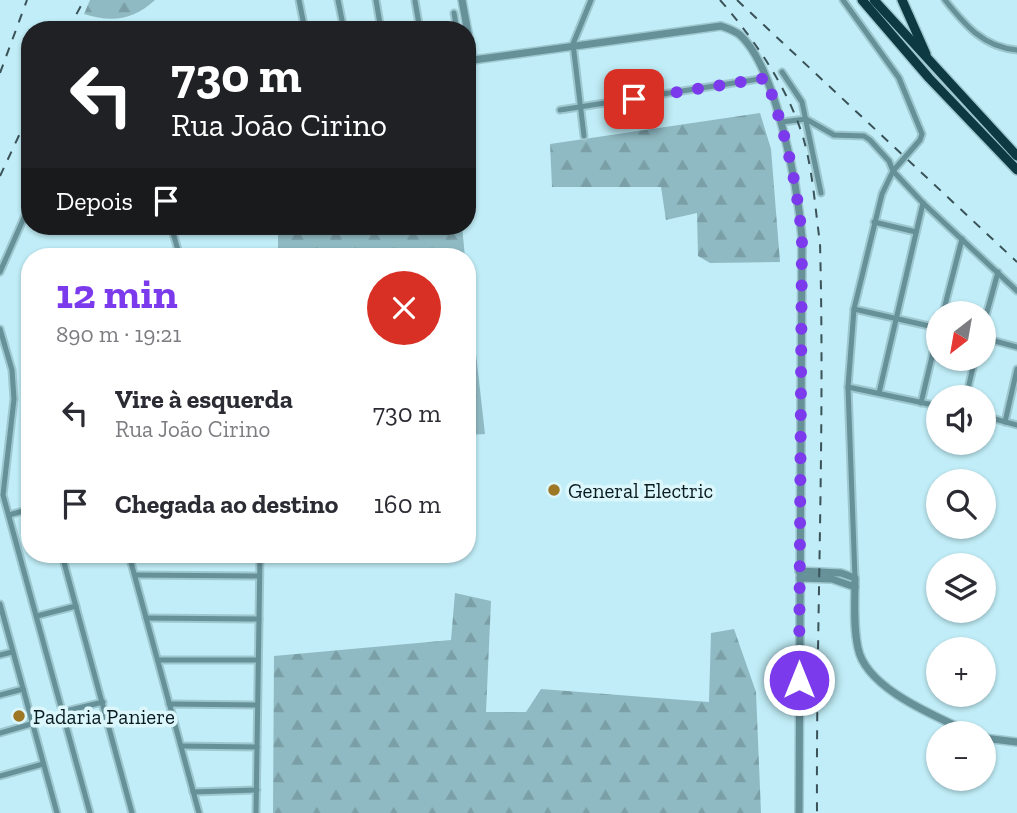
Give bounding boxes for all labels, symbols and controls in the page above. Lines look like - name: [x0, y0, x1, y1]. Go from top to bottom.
- text: 730 m: [171, 46, 302, 105]
- icon: left: [56, 49, 147, 140]
- pin: [604, 69, 664, 129]
- icon: arrive: [615, 80, 653, 118]
- text: Rua João Cirino: [171, 106, 387, 144]
- icon: arrive: [147, 182, 185, 220]
- text: Depois: [56, 185, 133, 217]
- text: 12 min: [56, 268, 178, 319]
- button: close: [367, 271, 441, 345]
- north arrow: [926, 301, 996, 371]
- map controls: [926, 301, 996, 791]
- text: 890 m · 19:21: [56, 320, 181, 348]
- text: Vire à esquerda: [115, 383, 293, 415]
- button: sound: [926, 385, 996, 455]
- icon: left: [56, 394, 94, 432]
- text: 730 m: [373, 397, 441, 429]
- text: Rua João Cirino: [115, 415, 270, 443]
- button: search: [926, 469, 996, 539]
- place label: General Electric: [568, 478, 713, 503]
- marker: General Electric: [546, 482, 562, 498]
- icon: arrive: [56, 485, 94, 523]
- text: Chegada ao destino: [115, 488, 338, 520]
- text: 160 m: [374, 488, 441, 520]
- button: layers: [926, 553, 996, 623]
- button: +: [926, 637, 996, 707]
- position arrow: [762, 643, 836, 717]
- place label: Padaria Paniere: [33, 704, 175, 729]
- marker: Padaria Paniere: [11, 708, 27, 724]
- button: −: [926, 721, 996, 791]

